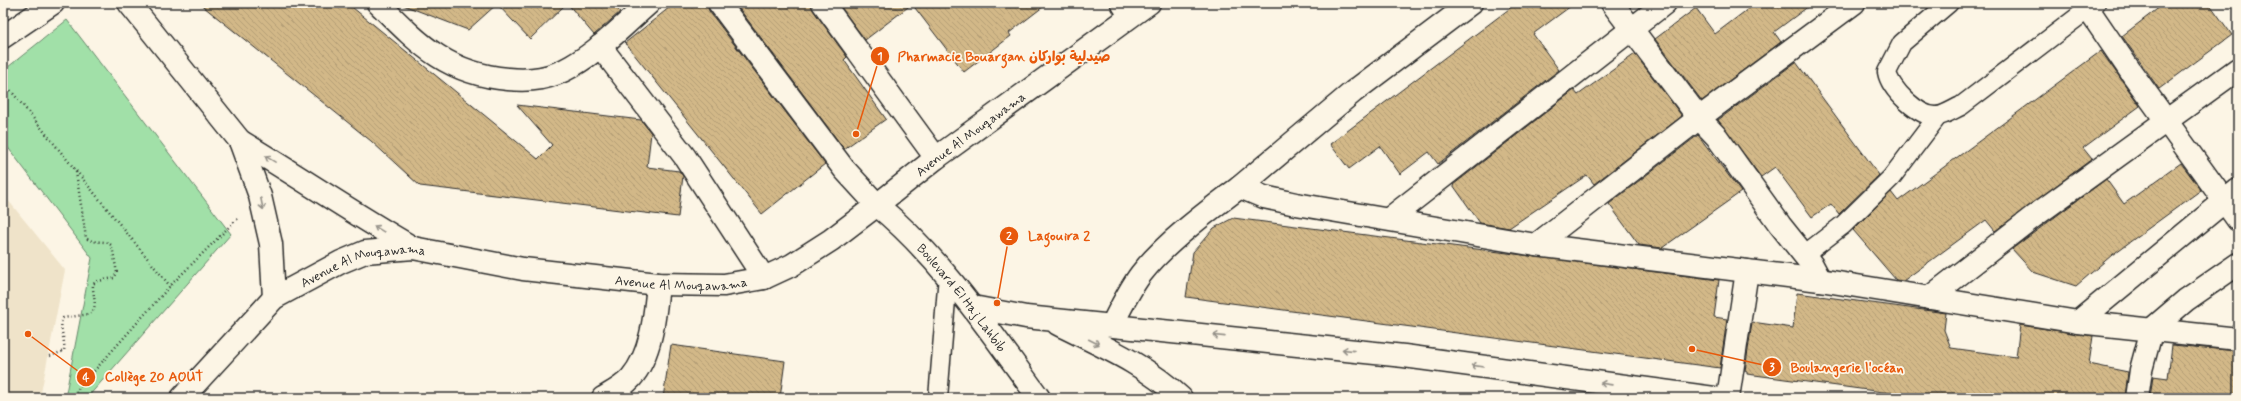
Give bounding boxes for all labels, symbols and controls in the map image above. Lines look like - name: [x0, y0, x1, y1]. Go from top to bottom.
- callout: Pharmacie Bouargan صيدلية بواركان: [870, 43, 1117, 69]
- text: Pharmacie Bouargan صيدلية بواركان: [898, 48, 1110, 69]
- text: 1: [877, 49, 883, 65]
- street label: Avenue Al Mouqawama: [913, 88, 1030, 181]
- one-way arrow: [264, 154, 276, 162]
- one-way arrow: [258, 198, 266, 211]
- callout: Lagouira 2: [999, 223, 1098, 249]
- one-way arrow: [373, 224, 385, 232]
- text: Lagouira 2: [1028, 227, 1090, 248]
- text: 2: [1006, 229, 1012, 245]
- street label: Avenue Al Mouqawama: [298, 240, 427, 292]
- street label: Boulevard El Haj Lahbib: [913, 241, 1010, 356]
- street label: Avenue Al Mouqawama: [614, 272, 749, 295]
- one-way arrow: [1213, 333, 1226, 340]
- one-way arrow: [1088, 339, 1100, 346]
- one-way arrow: [1342, 347, 1355, 354]
- callout: Boulangerie l'océan: [1762, 354, 1911, 380]
- text: Boulangerie l'océan: [1790, 359, 1904, 378]
- text: 3: [1769, 360, 1775, 376]
- one-way arrow: [1471, 362, 1484, 370]
- callout: Collège 20 AOUT: [76, 364, 211, 390]
- text: Collège 20 AOUT: [105, 368, 203, 387]
- text: 4: [83, 370, 90, 386]
- one-way arrow: [1600, 380, 1613, 387]

